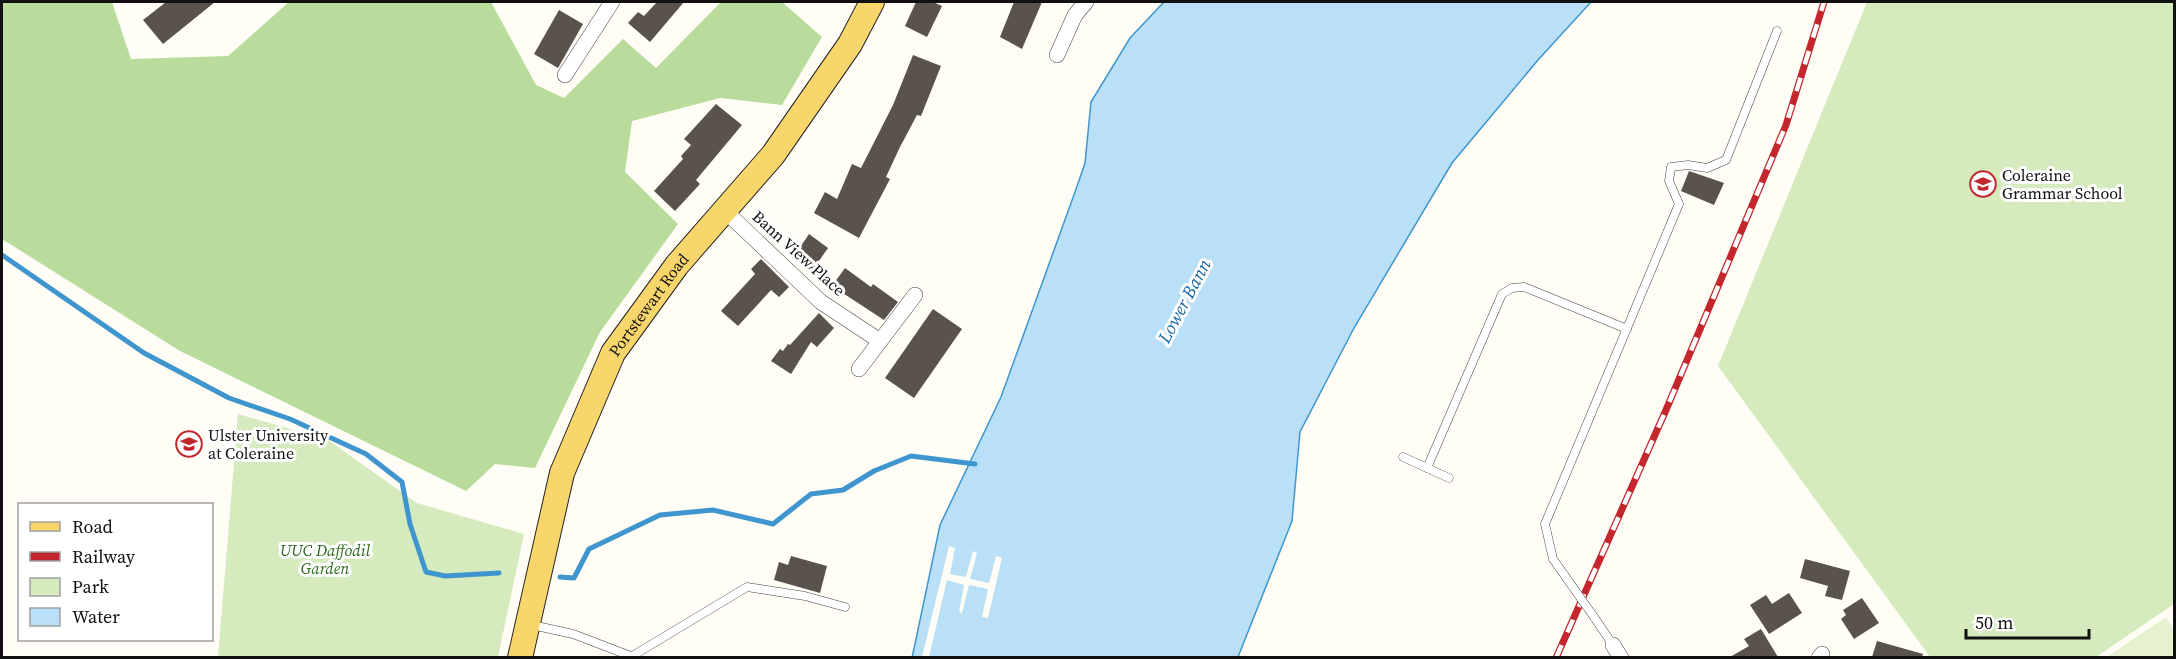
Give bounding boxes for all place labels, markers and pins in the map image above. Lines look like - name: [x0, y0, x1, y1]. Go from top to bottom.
- place label: Coleraine Grammar School: [2002, 164, 2123, 204]
- school or university icon: Coleraine Grammar School: [1968, 169, 1998, 199]
- place label: Ulster University at Coleraine: [208, 424, 329, 464]
- school or university icon: Ulster University at Coleraine: [174, 429, 204, 459]

